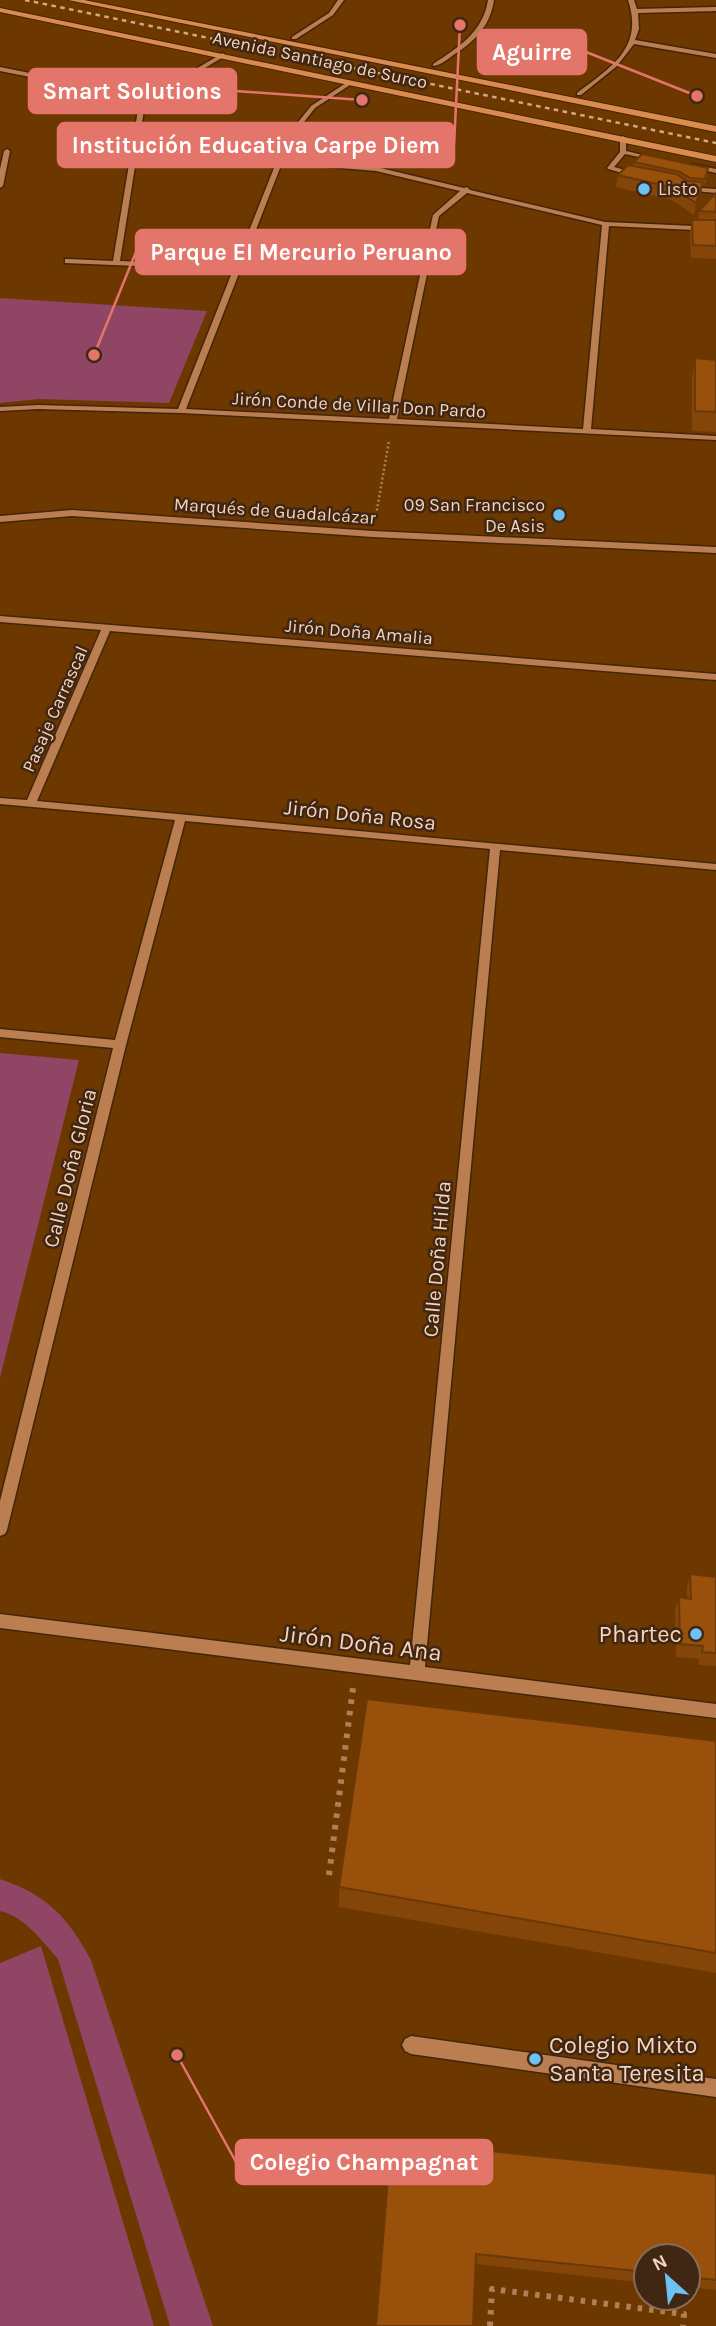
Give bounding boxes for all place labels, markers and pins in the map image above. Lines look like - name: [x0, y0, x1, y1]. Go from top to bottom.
- callout: Aguirre: [478, 30, 586, 74]
- callout: Smart Solutions: [29, 69, 236, 113]
- callout: Institución Educativa Carpe Diem: [58, 123, 454, 167]
- place label: Listo: [658, 178, 698, 200]
- marker: Listo: [636, 181, 652, 197]
- callout: Parque El Mercurio Peruano: [136, 230, 465, 274]
- place label: 09 San Francisco De Asis: [404, 494, 545, 537]
- marker: 09 San Francisco De Asis: [551, 507, 567, 523]
- place label: Phartec: [599, 1620, 682, 1648]
- marker: Phartec: [688, 1626, 704, 1642]
- place label: Colegio Mixto Santa Teresita: [549, 2031, 705, 2087]
- marker: Colegio Mixto Santa Teresita: [527, 2051, 543, 2067]
- callout: Colegio Champagnat: [236, 2140, 492, 2184]

